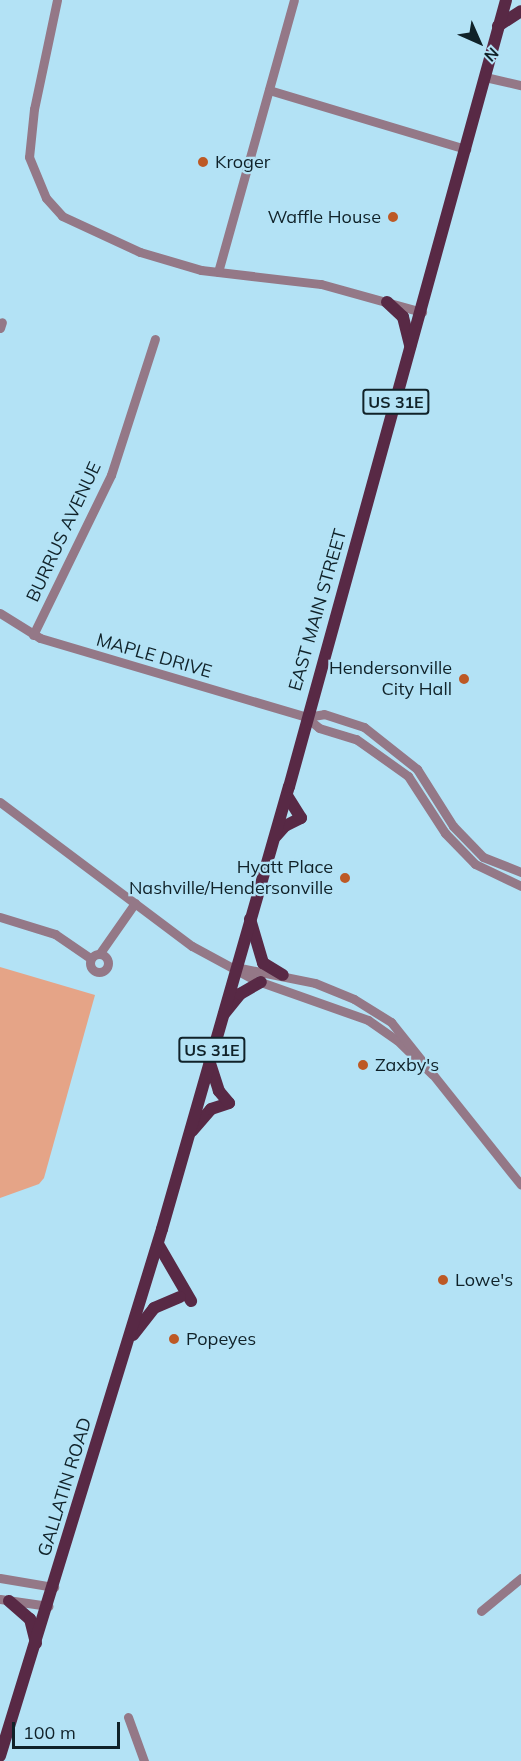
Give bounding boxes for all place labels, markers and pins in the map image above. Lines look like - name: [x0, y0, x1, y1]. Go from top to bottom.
- place label: Kroger: [215, 151, 270, 173]
- marker: Kroger: [196, 155, 210, 169]
- place label: Waffle House: [267, 206, 381, 228]
- marker: Waffle House: [386, 210, 400, 224]
- place label: Hendersonville City Hall: [329, 658, 452, 700]
- marker: Hendersonville City Hall: [457, 672, 471, 686]
- place label: Hyatt Place Nashville/Hendersonville: [129, 857, 333, 900]
- marker: Hyatt Place Nashville/Hendersonville: [338, 871, 352, 885]
- place label: Zaxby's: [375, 1054, 439, 1076]
- marker: Zaxby's: [356, 1058, 370, 1072]
- place label: Lowe's: [455, 1269, 513, 1291]
- marker: Lowe's: [436, 1273, 450, 1287]
- place label: Popeyes: [186, 1328, 256, 1350]
- marker: Popeyes: [167, 1332, 181, 1346]

